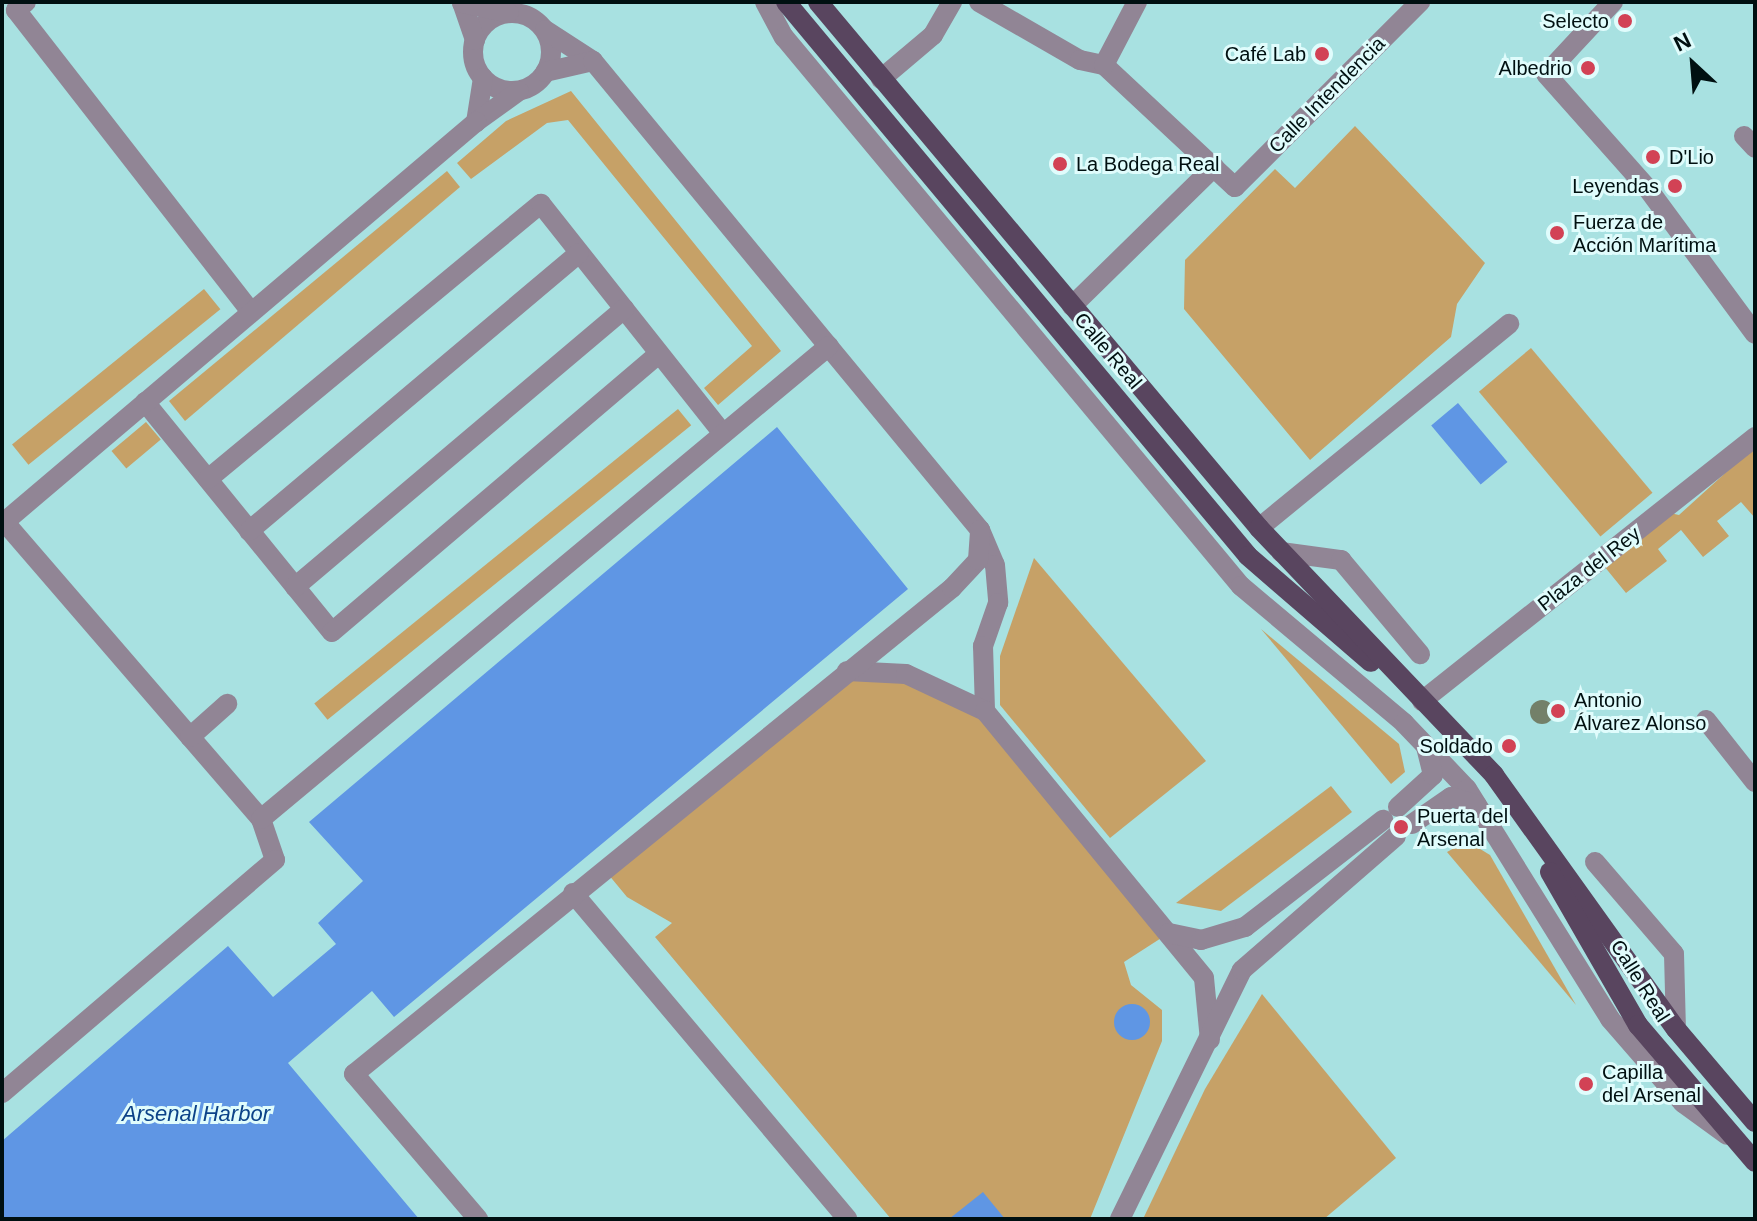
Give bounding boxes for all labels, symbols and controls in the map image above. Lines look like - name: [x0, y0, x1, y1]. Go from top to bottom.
- place label: Selecto: [1542, 9, 1609, 33]
- marker: Selecto: [1616, 12, 1634, 30]
- north arrow: [1653, 24, 1733, 104]
- text: N: [1670, 27, 1695, 57]
- street label: Calle Intendencia: [1264, 32, 1390, 158]
- place label: Café Lab: [1225, 42, 1306, 66]
- marker: Café Lab: [1313, 45, 1331, 63]
- place label: Albedrio: [1499, 56, 1572, 80]
- marker: Albedrio: [1579, 59, 1597, 77]
- place label: D'Lio: [1669, 145, 1714, 169]
- marker: D'Lio: [1644, 148, 1662, 166]
- place label: La Bodega Real: [1076, 152, 1219, 176]
- marker: La Bodega Real: [1051, 155, 1069, 173]
- place label: Leyendas: [1572, 174, 1659, 198]
- marker: Leyendas: [1666, 177, 1684, 195]
- place label: Fuerza de Acción Marítima: [1573, 210, 1716, 257]
- marker: Fuerza de Acción Marítima: [1548, 224, 1566, 242]
- street label: Calle Real: [1069, 308, 1147, 394]
- street label: Plaza del Rey: [1533, 522, 1645, 616]
- place label: Antonio Álvarez Alonso: [1574, 688, 1707, 735]
- marker: Antonio Álvarez Alonso: [1549, 702, 1567, 720]
- place label: Soldado: [1420, 734, 1493, 758]
- marker: Soldado: [1500, 737, 1518, 755]
- place label: Puerta del Arsenal: [1417, 804, 1508, 851]
- marker: Puerta del Arsenal: [1392, 818, 1410, 836]
- street label: Calle Real: [1605, 936, 1675, 1026]
- place label: Capilla del Arsenal: [1602, 1060, 1702, 1107]
- marker: Capilla del Arsenal: [1577, 1075, 1595, 1093]
- water label: Arsenal Harbor: [122, 1101, 270, 1127]

